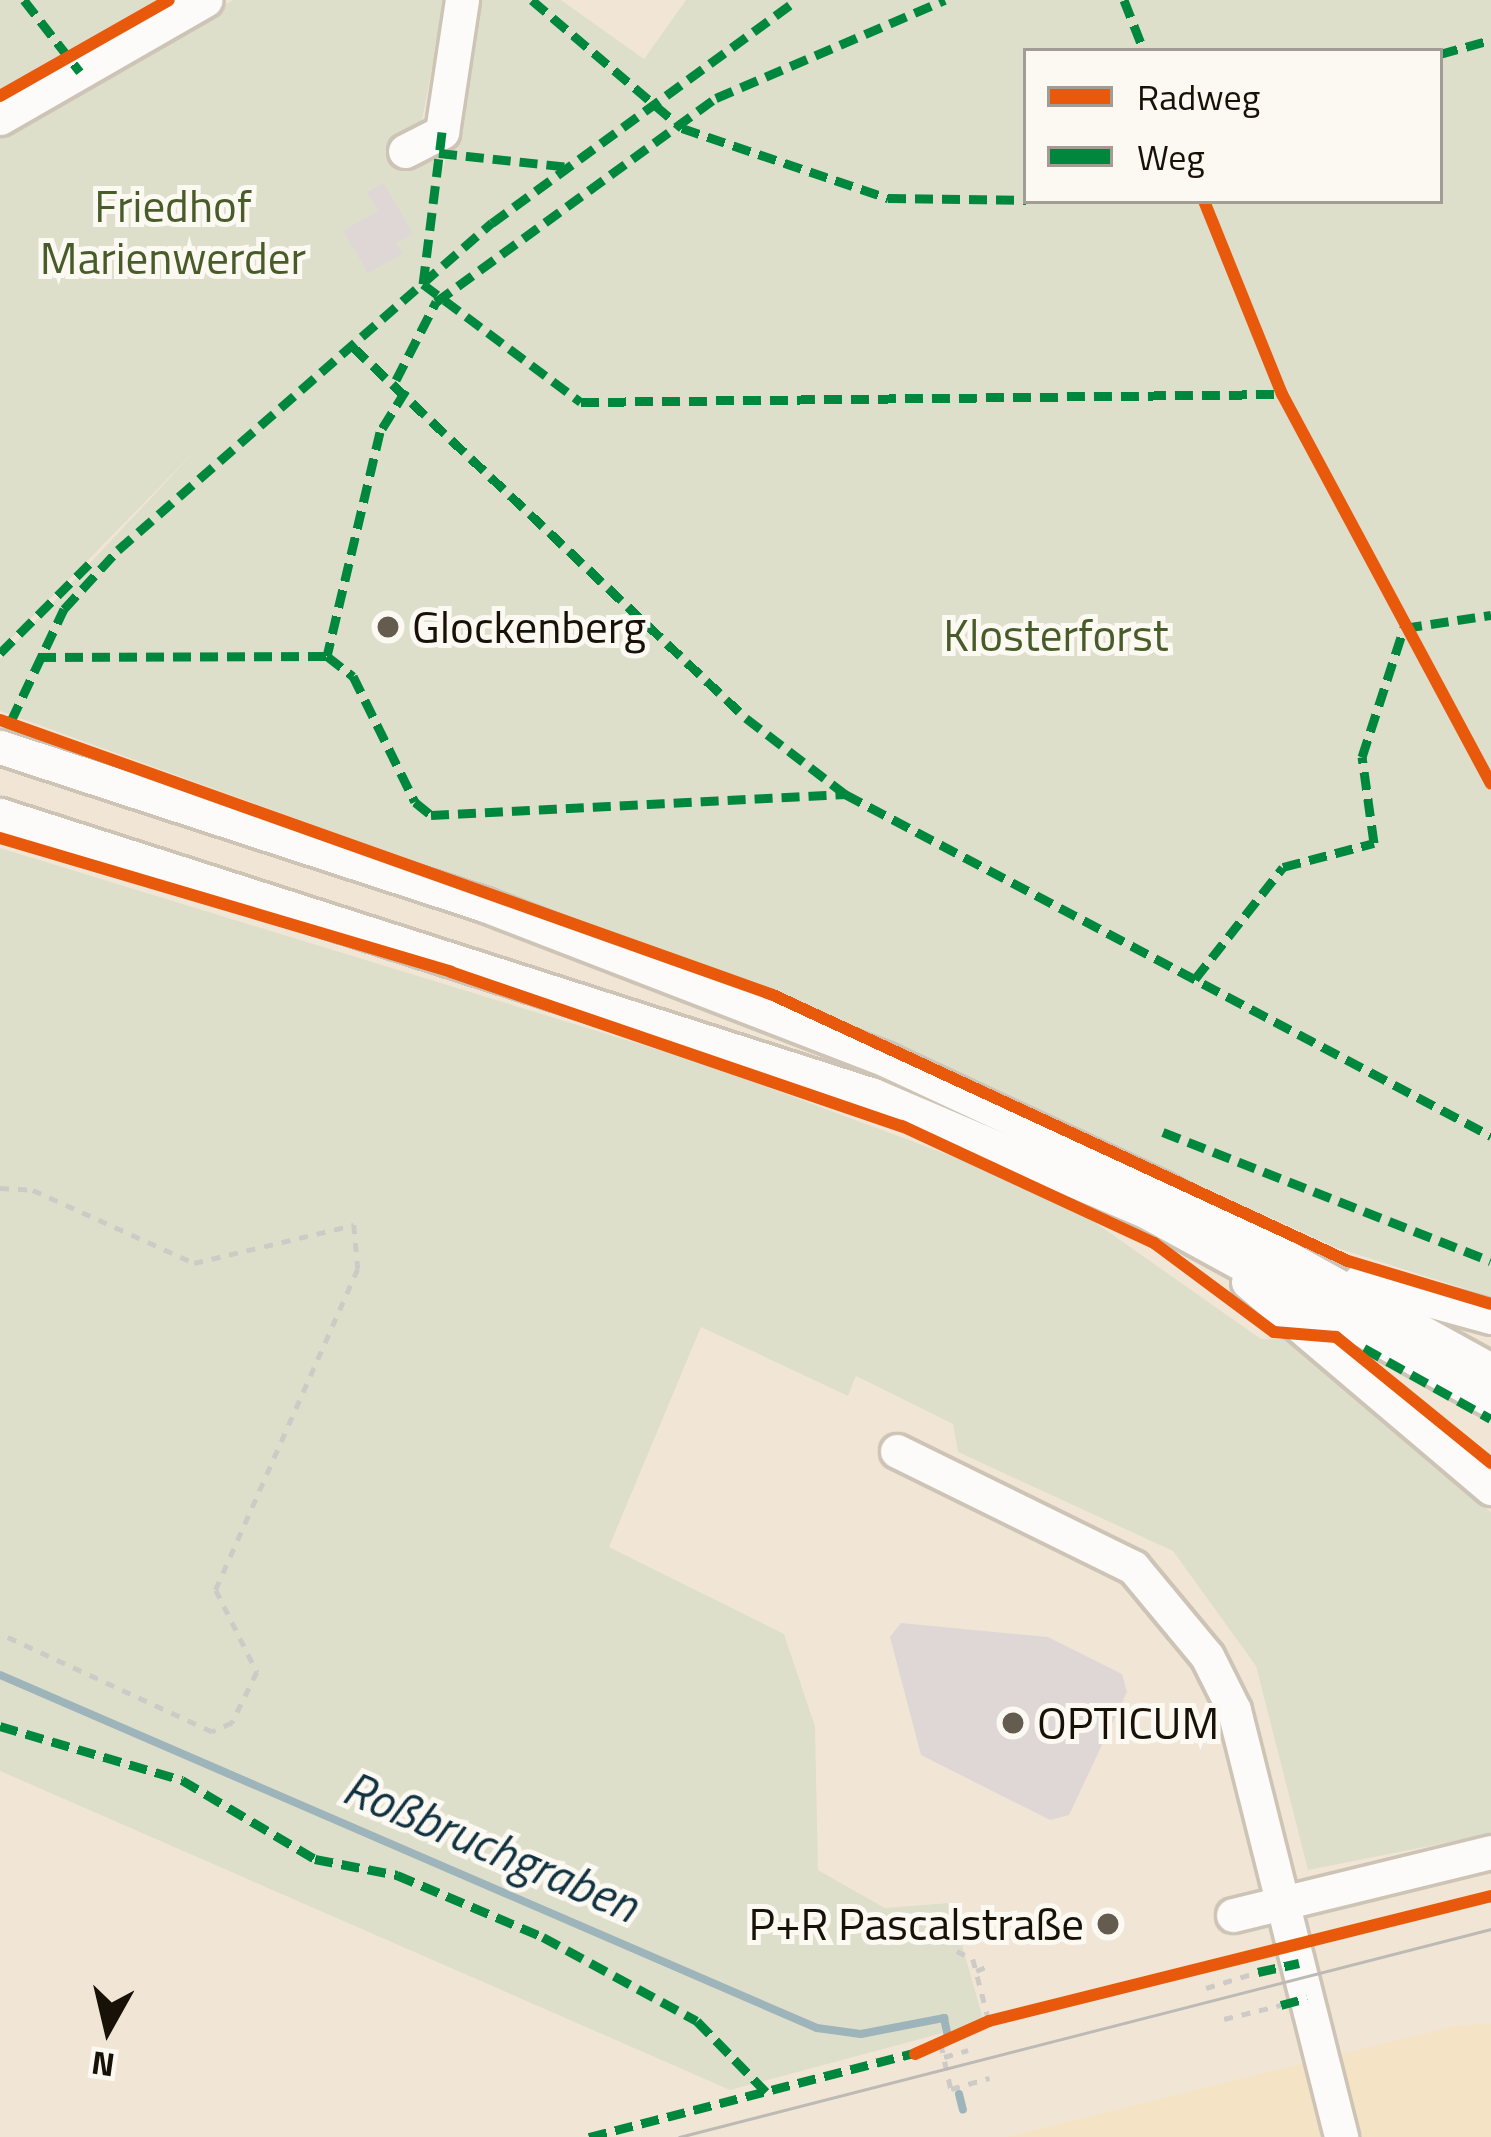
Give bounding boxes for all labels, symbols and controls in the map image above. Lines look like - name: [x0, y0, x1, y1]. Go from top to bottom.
- legend: [1023, 48, 1443, 204]
- text: Radweg: [1137, 69, 1260, 124]
- text: Weg: [1137, 129, 1205, 184]
- park label: Friedhof Marienwerder: [40, 179, 306, 285]
- place label: Glockenberg: [412, 600, 646, 654]
- park label: Klosterforst: [943, 608, 1169, 662]
- marker: Glockenberg: [375, 614, 401, 640]
- place label: OPTICUM: [1037, 1696, 1219, 1750]
- marker: OPTICUM: [1000, 1710, 1026, 1736]
- water label: Roßbruchgraben: [335, 1758, 647, 1934]
- place label: P+R Pascalstraße: [749, 1897, 1084, 1951]
- marker: P+R Pascalstraße: [1095, 1911, 1121, 1937]
- north arrow: [48, 1969, 168, 2089]
- text: N: [88, 2038, 118, 2091]

